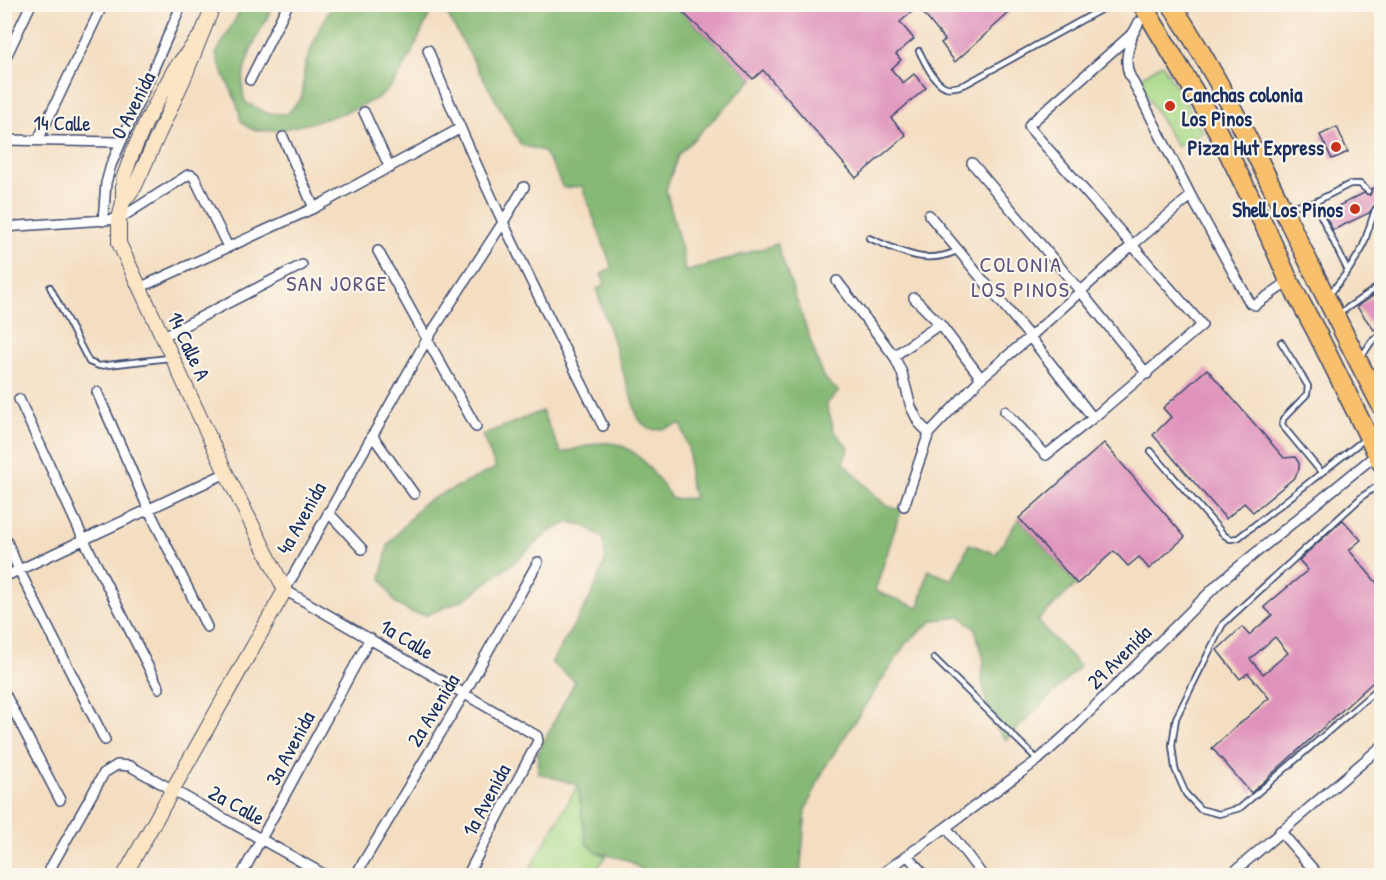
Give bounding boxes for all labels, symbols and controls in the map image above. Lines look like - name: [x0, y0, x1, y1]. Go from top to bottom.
- street label: 0 Avenida: [104, 66, 162, 144]
- place label: Canchas colonia Los Pinos: [1182, 80, 1303, 133]
- marker: Canchas colonia Los Pinos: [1163, 99, 1177, 113]
- street label: 14 Calle: [33, 108, 91, 138]
- place label: Pizza Hut Express: [1188, 133, 1324, 163]
- marker: Pizza Hut Express: [1329, 140, 1343, 154]
- place label: Shell Los Pinos: [1232, 195, 1343, 224]
- marker: Shell Los Pinos: [1348, 202, 1362, 216]
- district label: COLONIA LOS PINOS: [972, 249, 1070, 304]
- district label: SAN JORGE: [286, 268, 388, 298]
- street label: 14 Calle A: [161, 307, 217, 385]
- street label: 4a Avenida: [269, 477, 333, 559]
- street label: 1a Calle: [375, 612, 439, 666]
- street label: 29 Avenida: [1080, 618, 1158, 696]
- street label: 2a Avenida: [400, 668, 466, 752]
- street label: 3a Avenida: [258, 706, 322, 790]
- street label: 1a Avenida: [455, 759, 517, 841]
- street label: 2a Calle: [204, 778, 270, 832]

